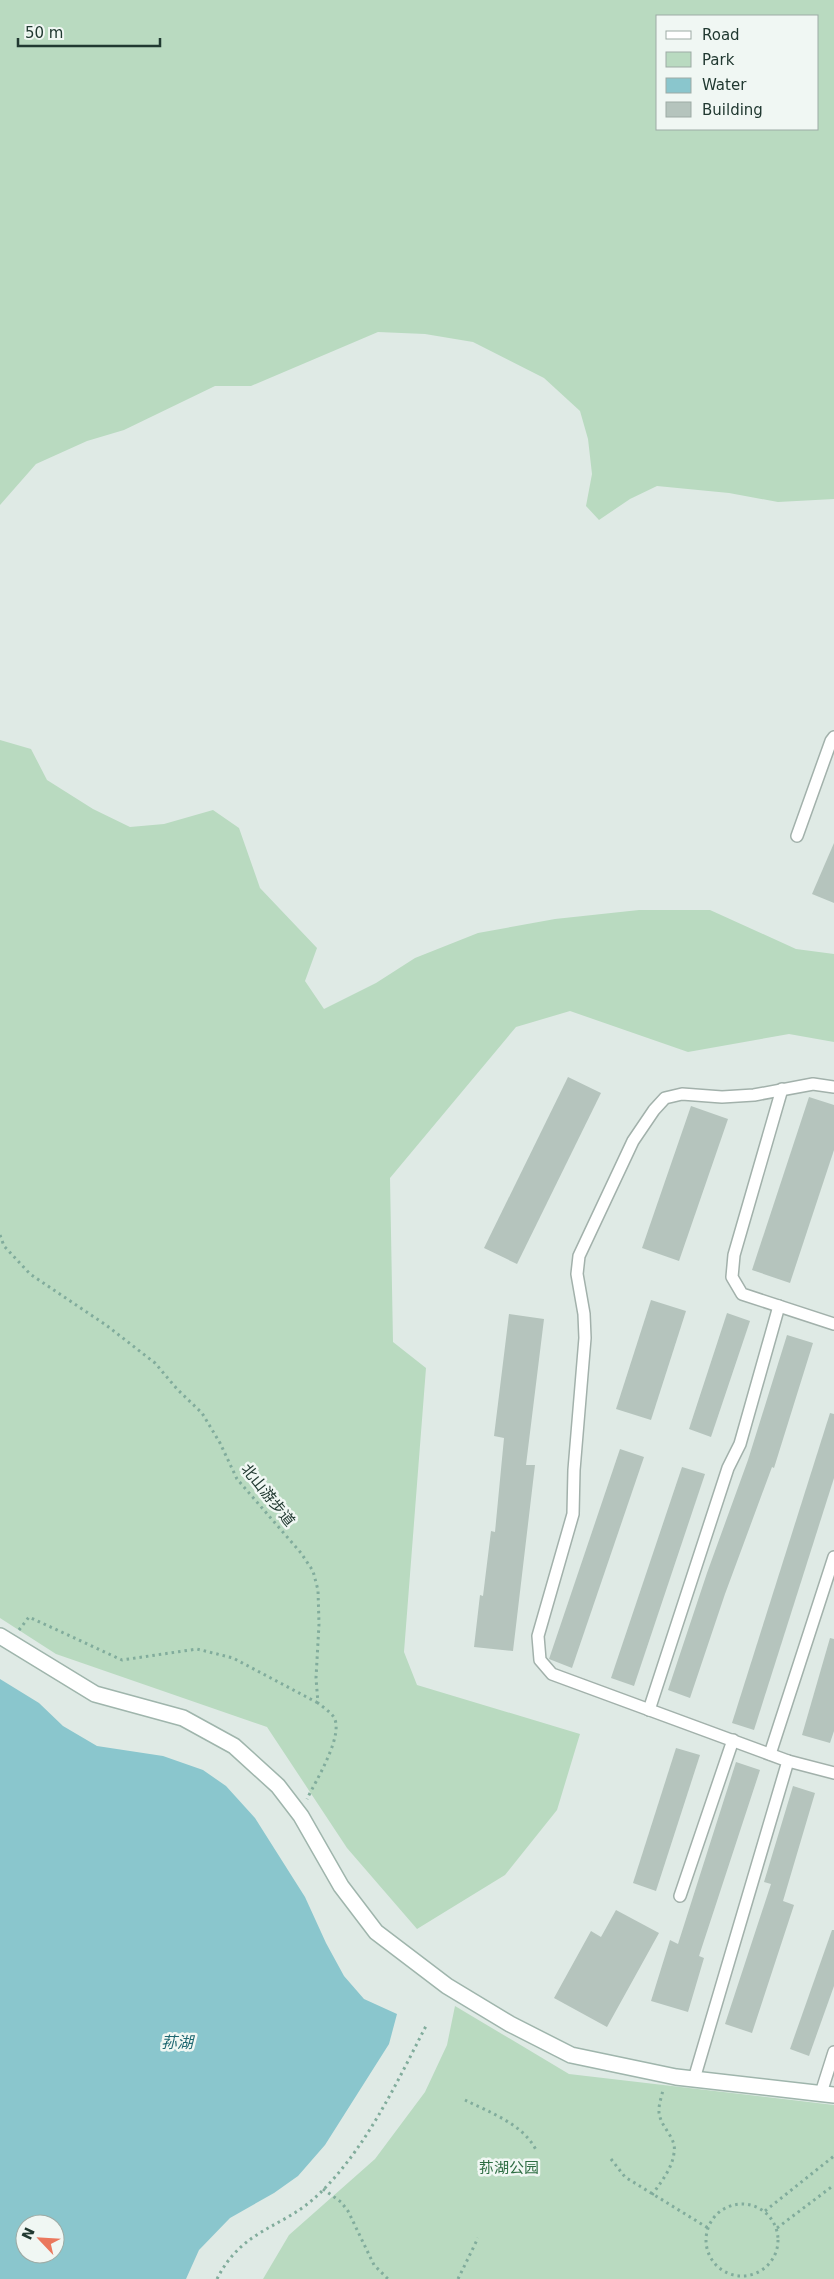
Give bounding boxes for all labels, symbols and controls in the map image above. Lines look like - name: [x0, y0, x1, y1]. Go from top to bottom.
- scale bar: [18, 15, 160, 47]
- legend: [656, 15, 819, 130]
- text: 50 m: [25, 24, 63, 42]
- text: Road: [702, 26, 740, 44]
- text: Park: [702, 51, 735, 69]
- text: Water: [702, 76, 747, 94]
- text: Building: [702, 101, 763, 119]
- street label: 北山游步道: [237, 1460, 299, 1530]
- water label: 荪湖: [161, 2033, 196, 2052]
- park label: 荪湖公园: [479, 2159, 539, 2177]
- north arrow: [15, 2214, 65, 2264]
- text: N: [18, 2225, 38, 2242]

